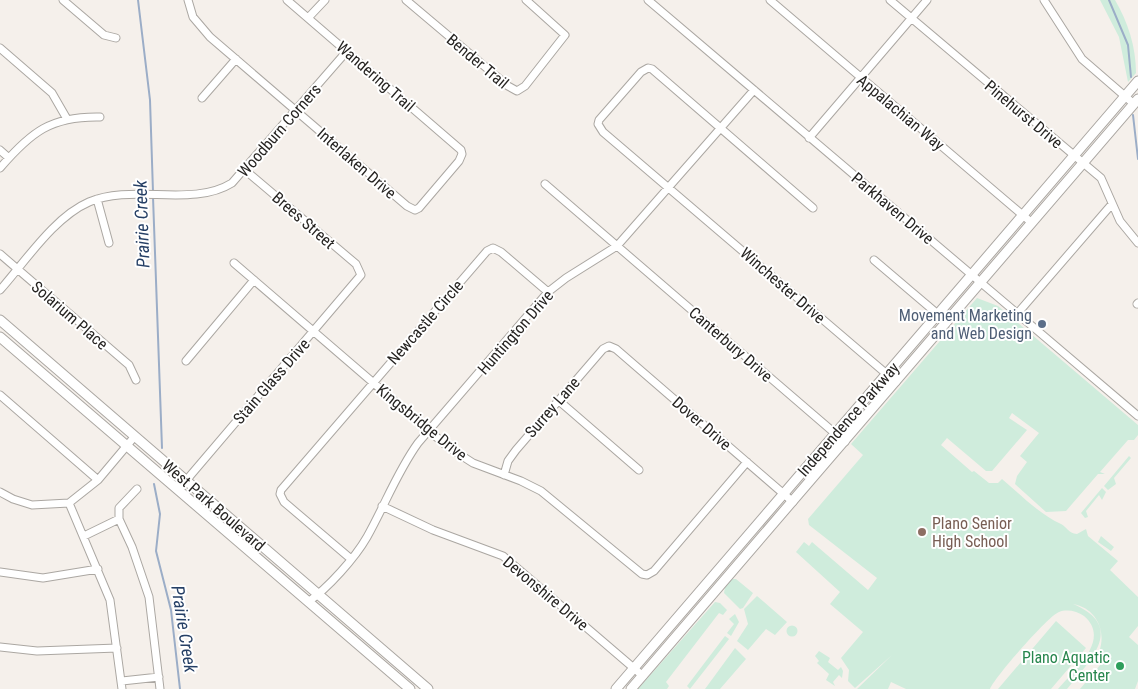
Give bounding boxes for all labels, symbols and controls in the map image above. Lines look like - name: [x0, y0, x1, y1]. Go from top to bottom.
- street label: Bender Trail: [443, 30, 512, 93]
- street label: Wandering Trail: [333, 37, 419, 116]
- street label: Appalachian Way: [853, 70, 948, 155]
- street label: Pinehurst Drive: [981, 76, 1066, 152]
- street label: Woodburn Corners: [234, 80, 325, 181]
- street label: Interlaken Drive: [313, 124, 400, 203]
- street label: Parkhaven Drive: [848, 169, 938, 248]
- water label: Prairie Creek: [129, 179, 154, 268]
- street label: Brees Street: [268, 188, 339, 253]
- street label: Winchester Drive: [736, 243, 829, 327]
- street label: Newcastle Circle: [384, 276, 467, 368]
- street label: Solarium Place: [28, 277, 112, 354]
- street label: Huntington Drive: [474, 286, 557, 378]
- street label: Canterbury Drive: [685, 303, 776, 386]
- place label: Movement Marketing and Web Design: [899, 306, 1032, 343]
- marker: Movement Marketing and Web Design: [1036, 318, 1048, 330]
- street label: Stain Glass Drive: [229, 335, 314, 428]
- street label: Independence Parkway: [794, 358, 903, 480]
- street label: Surrey Lane: [521, 373, 584, 441]
- street label: Kingsbridge Drive: [373, 380, 471, 465]
- street label: Dover Drive: [668, 393, 735, 454]
- street label: West Park Boulevard: [158, 456, 269, 555]
- place label: Plano Senior High School: [932, 514, 1012, 551]
- marker: Plano Senior High School: [916, 526, 928, 538]
- street label: Devonshire Drive: [499, 552, 592, 635]
- water label: Prairie Creek: [167, 584, 202, 675]
- place label: Plano Aquatic Center: [1022, 648, 1110, 685]
- marker: Plano Aquatic Center: [1114, 660, 1126, 672]

